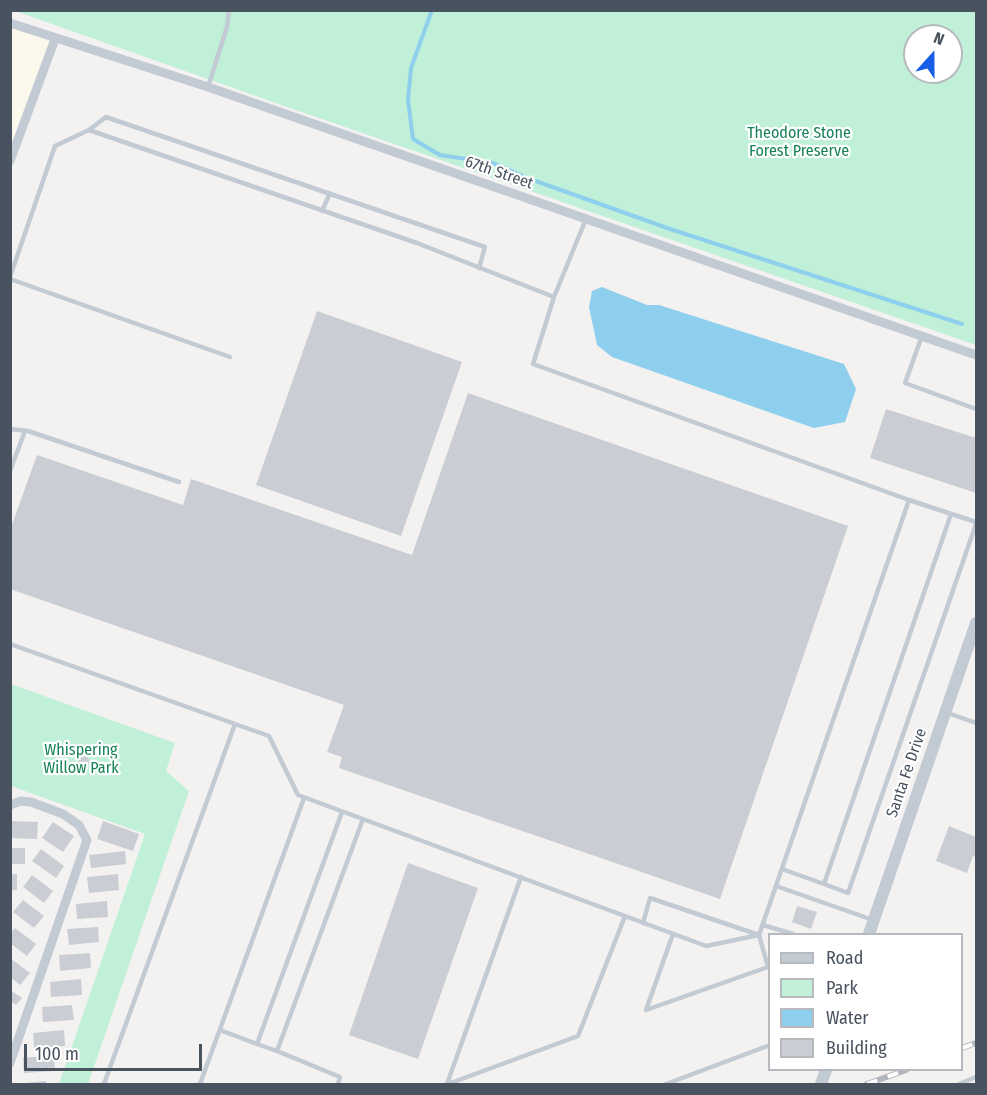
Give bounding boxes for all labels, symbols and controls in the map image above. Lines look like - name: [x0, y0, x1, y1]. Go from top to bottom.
- north arrow: [903, 24, 963, 84]
- text: N: [931, 28, 947, 49]
- park label: Theodore Stone Forest Preserve: [747, 124, 851, 162]
- street label: 67th Street: [462, 152, 536, 194]
- street label: Santa Fe Drive: [883, 726, 931, 820]
- park label: Whispering Willow Park: [43, 741, 119, 779]
- legend: [768, 933, 963, 1071]
- text: Road: [826, 947, 863, 969]
- text: Park: [826, 977, 858, 999]
- text: Water: [826, 1007, 869, 1029]
- scale bar: [27, 1032, 206, 1070]
- text: Building: [826, 1037, 887, 1059]
- text: 100 m: [35, 1043, 79, 1065]

